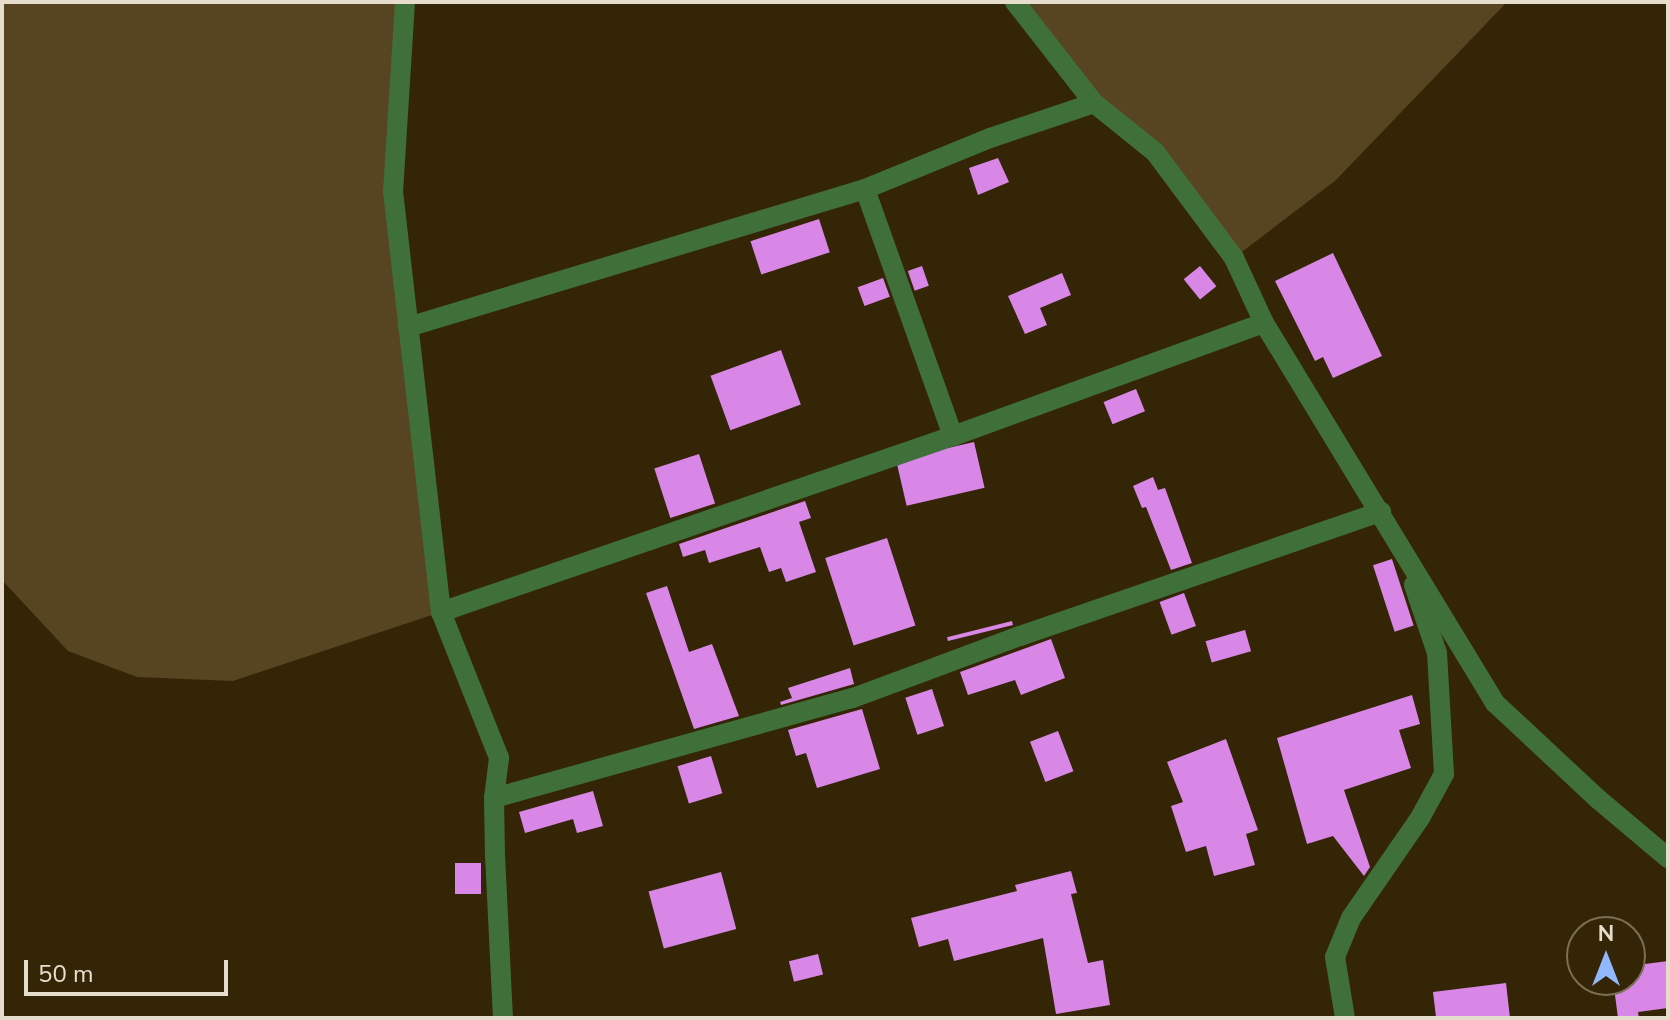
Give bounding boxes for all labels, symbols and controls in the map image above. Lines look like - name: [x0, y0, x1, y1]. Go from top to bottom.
- north arrow: [1566, 916, 1646, 996]
- text: N: [1598, 919, 1614, 949]
- scale bar: [28, 944, 232, 994]
- text: 50 m: [38, 958, 94, 990]

